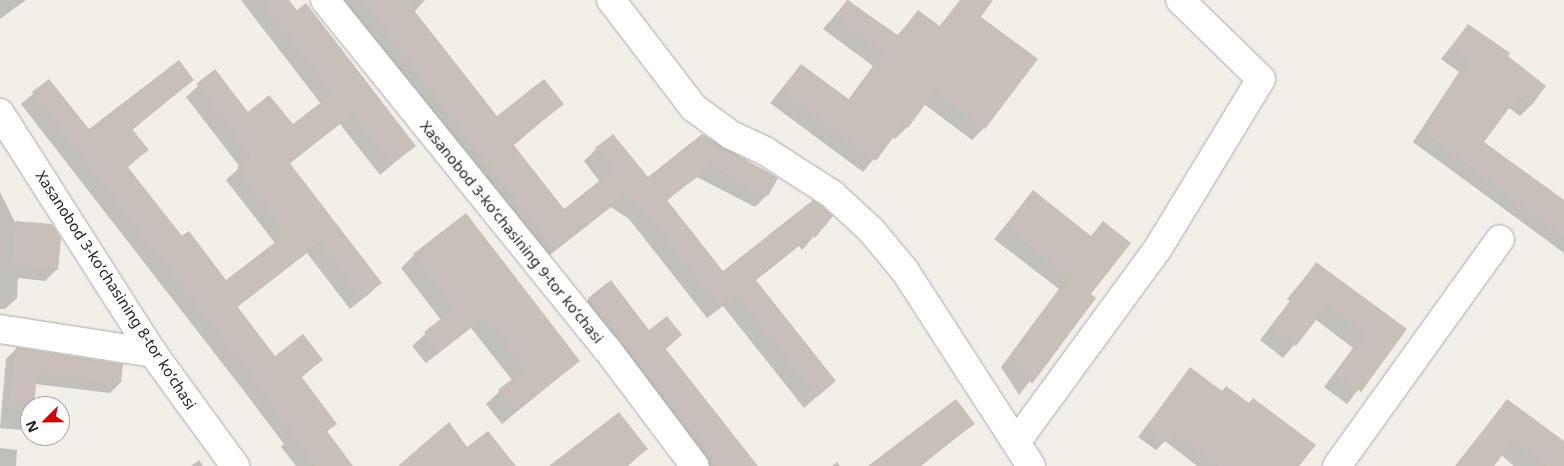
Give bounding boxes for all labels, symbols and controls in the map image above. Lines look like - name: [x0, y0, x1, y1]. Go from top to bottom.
- street label: Xasanobod 3-koʻchasining 9-tor koʻchasi: [417, 117, 607, 347]
- street label: Xasanobod 3-koʻchasining 8-tor koʻchasi: [32, 167, 200, 413]
- north arrow: [20, 396, 70, 446]
- text: N: [21, 418, 43, 436]

